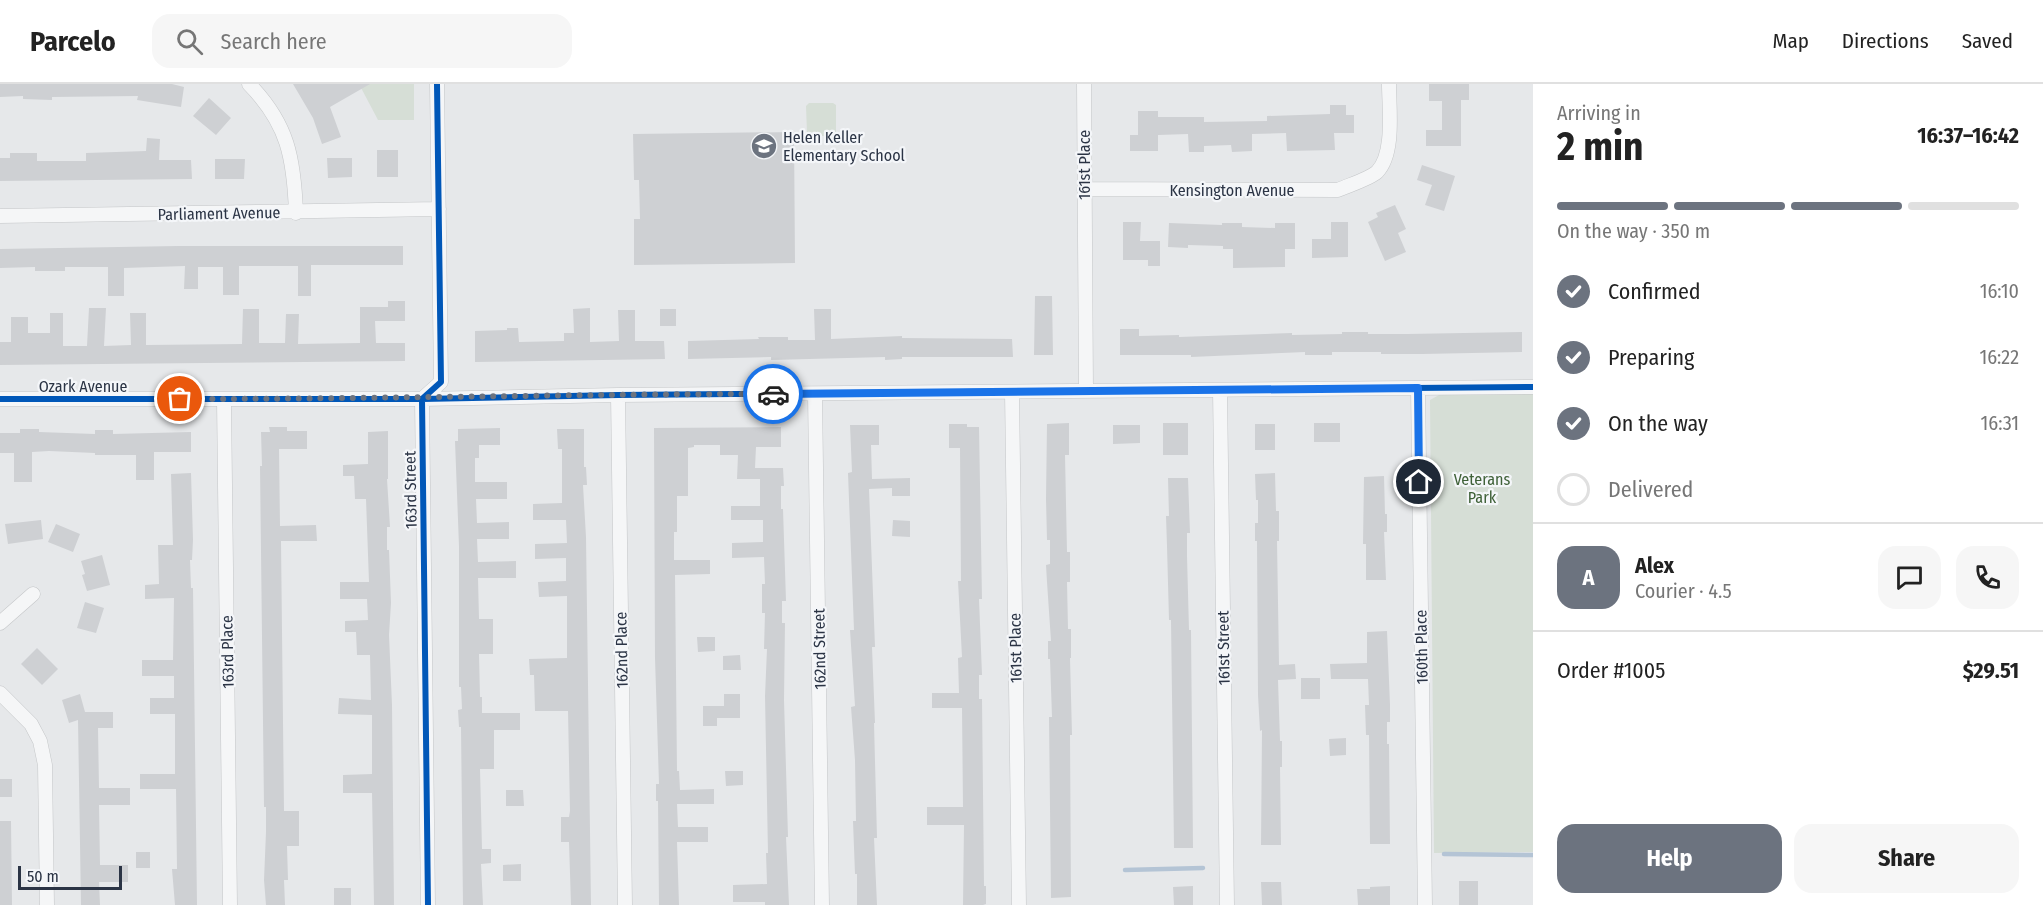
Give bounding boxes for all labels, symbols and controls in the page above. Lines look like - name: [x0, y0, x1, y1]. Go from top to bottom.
- search box: [152, 14, 572, 68]
- text: Parcelo: [30, 25, 116, 58]
- icon: search: [173, 25, 206, 58]
- text: Search here: [221, 28, 327, 55]
- text: Map: [1772, 28, 1809, 54]
- text: Directions: [1842, 28, 1929, 54]
- text: Saved: [1962, 28, 2013, 54]
- text: Arriving in: [1557, 101, 1641, 125]
- text: 16:37–16:42: [1917, 122, 2019, 149]
- text: 2 min: [1557, 124, 1643, 170]
- place label: Helen Keller Elementary School: [783, 128, 905, 165]
- street label: 161st Place: [1075, 130, 1094, 200]
- school or university icon: Helen Keller Elementary School: [749, 131, 779, 161]
- street label: Kensington Avenue: [1169, 181, 1295, 200]
- street label: Parliament Avenue: [157, 203, 281, 224]
- text: On the way · 350 m: [1557, 219, 1710, 243]
- icon: check: [1557, 275, 1590, 308]
- text: Confirmed: [1608, 278, 1701, 305]
- text: 16:10: [1980, 279, 2019, 303]
- icon: check: [1557, 341, 1590, 374]
- text: Preparing: [1608, 344, 1694, 371]
- text: 16:22: [1979, 345, 2019, 369]
- courier: [743, 364, 803, 424]
- pin: [154, 373, 205, 424]
- street label: Ozark Avenue: [39, 377, 127, 396]
- icon: car: [757, 378, 790, 411]
- icon: bag: [163, 382, 196, 415]
- icon: check: [1557, 407, 1590, 440]
- text: On the way: [1608, 410, 1708, 437]
- text: 16:31: [1981, 411, 2019, 435]
- street label: 163rd Street: [400, 450, 421, 529]
- pin: [1393, 456, 1444, 507]
- icon: home: [1402, 465, 1435, 498]
- park label: Veterans Park: [1454, 470, 1511, 507]
- text: Delivered: [1608, 476, 1693, 503]
- button: chat: [1878, 546, 1941, 609]
- button: phone: [1956, 546, 2019, 609]
- text: Alex: [1635, 552, 1674, 579]
- text: A: [1583, 564, 1594, 591]
- text: Courier · 4.5: [1635, 579, 1732, 603]
- street label: 162nd Street: [809, 607, 830, 690]
- street label: 160th Place: [1411, 609, 1432, 684]
- street label: 161st Street: [1213, 610, 1234, 686]
- street label: 162nd Place: [611, 611, 632, 688]
- street label: 161st Place: [1005, 613, 1026, 683]
- street label: 163rd Place: [217, 615, 238, 689]
- text: Order #1005: [1557, 657, 1665, 684]
- text: $29.51: [1963, 657, 2019, 684]
- button: Help: [1557, 824, 1782, 893]
- button: Share: [1794, 824, 2019, 893]
- scale bar: [18, 863, 122, 890]
- text: 50 m: [27, 867, 59, 886]

